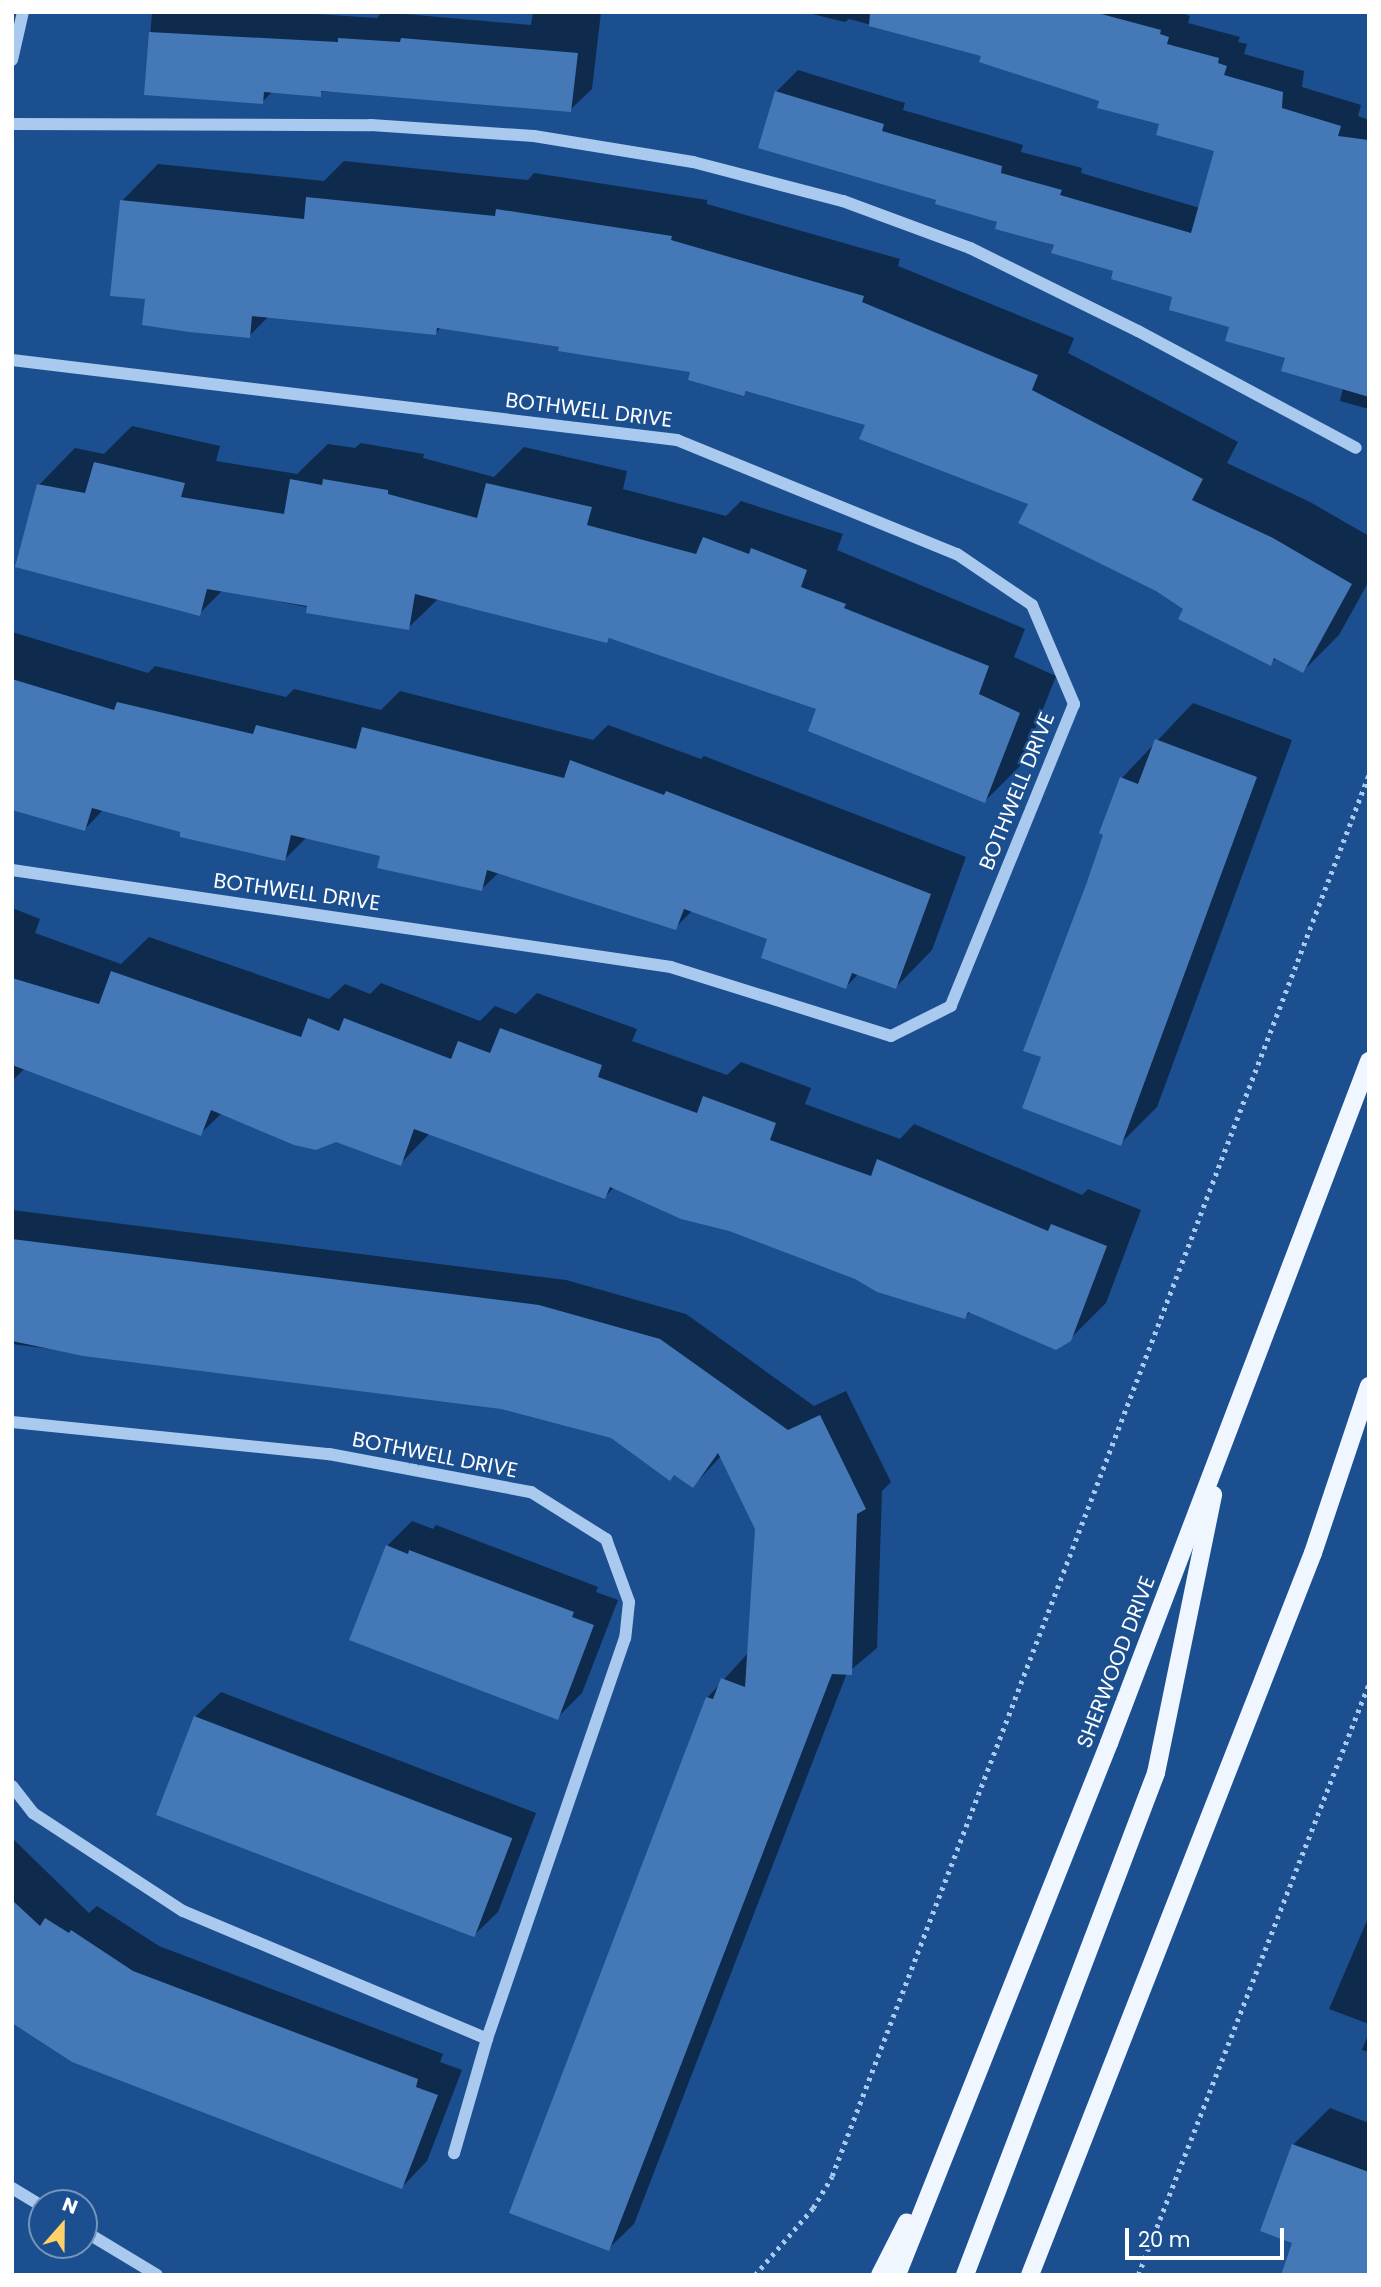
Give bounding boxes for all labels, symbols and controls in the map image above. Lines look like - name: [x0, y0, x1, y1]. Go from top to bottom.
- street label: BOTHWELL DRIVE: [504, 387, 674, 433]
- street label: BOTHWELL DRIVE: [974, 708, 1060, 874]
- street label: BOTHWELL DRIVE: [212, 868, 382, 916]
- street label: BOTHWELL DRIVE: [350, 1427, 520, 1483]
- street label: SHERWOOD DRIVE: [1072, 1572, 1160, 1752]
- north arrow: [28, 2189, 98, 2259]
- text: N: [58, 2191, 81, 2221]
- scale bar: [1129, 2214, 1288, 2258]
- text: 20 m: [1138, 2225, 1191, 2254]

